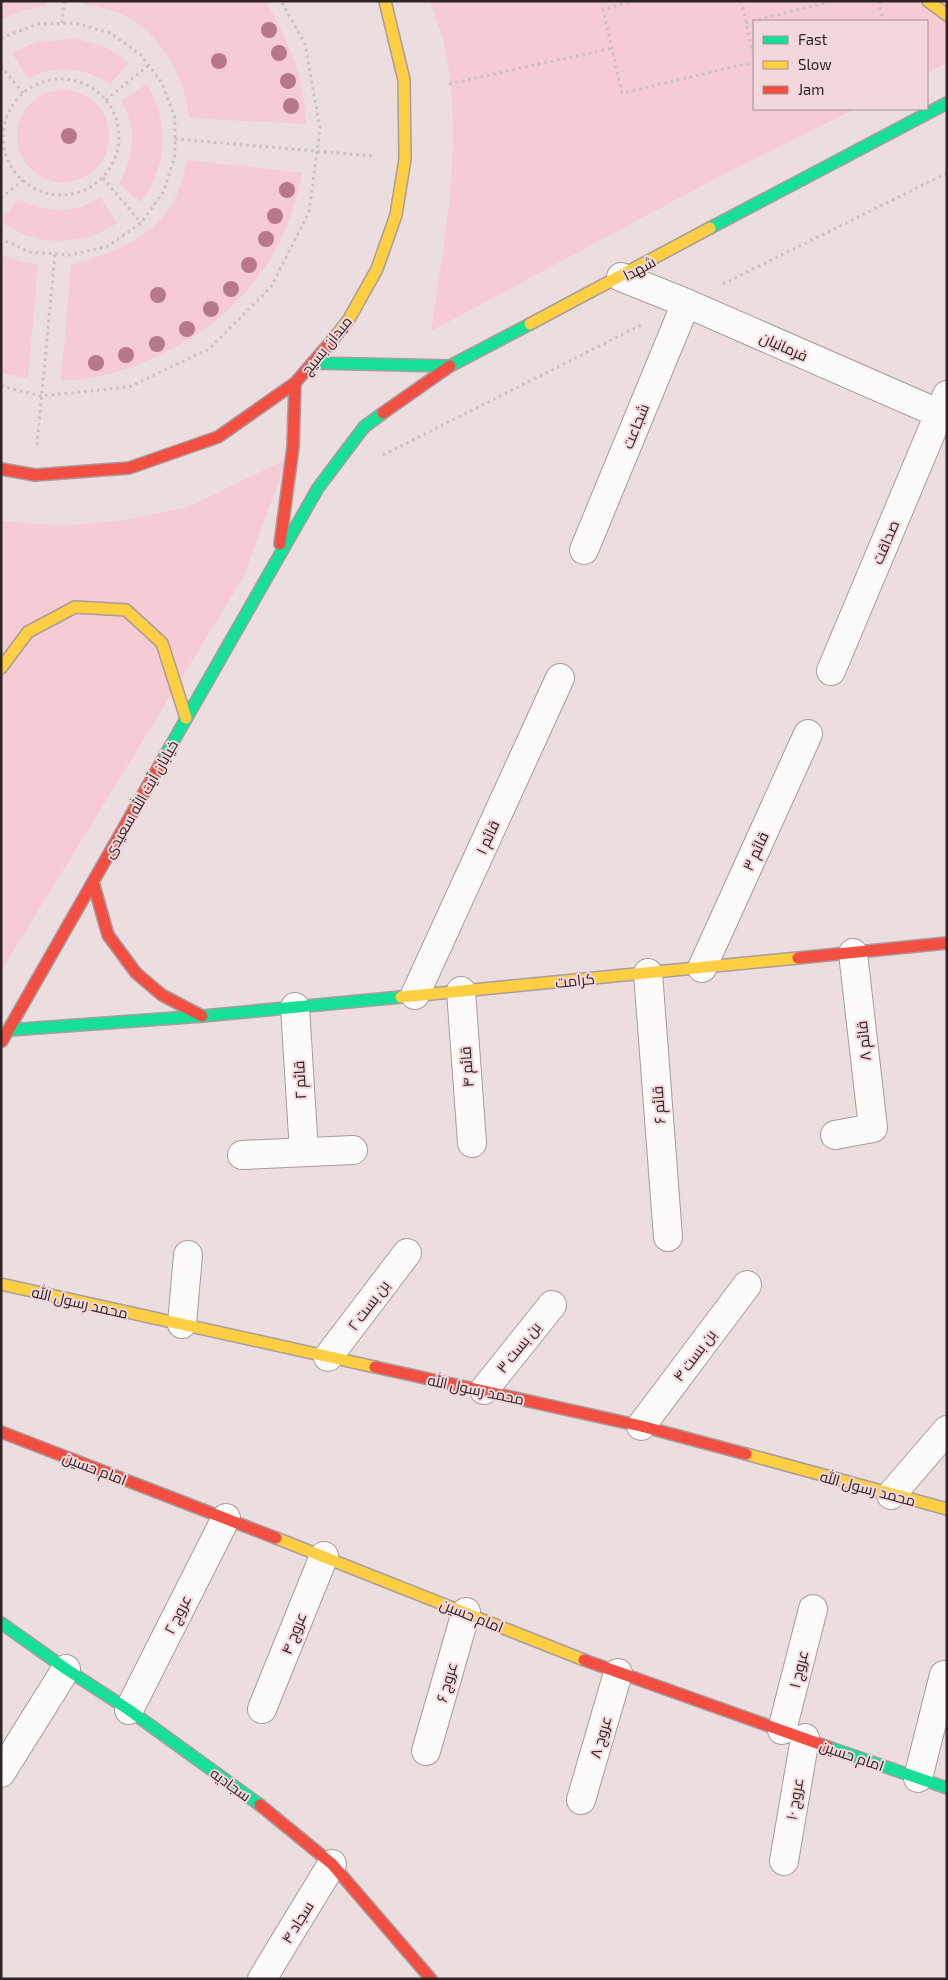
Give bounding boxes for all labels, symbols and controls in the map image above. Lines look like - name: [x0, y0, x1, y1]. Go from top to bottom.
- legend: [753, 20, 928, 110]
- text: Fast: [798, 30, 828, 48]
- text: Slow: [798, 55, 832, 73]
- text: Jam: [798, 80, 824, 98]
- street label: شهدا: [620, 252, 659, 286]
- street label: میدان بسیج: [297, 312, 357, 380]
- street label: فرمانیان: [756, 328, 811, 366]
- street label: شجاعت: [618, 401, 652, 451]
- street label: صداقت: [868, 517, 902, 567]
- street label: خیابان آیت الله سعیدی: [99, 737, 183, 862]
- street label: قائم ۱: [471, 817, 504, 858]
- street label: قائم ۳: [738, 829, 774, 874]
- street label: کرامت: [554, 969, 596, 992]
- street label: قائم ۸: [852, 1020, 876, 1062]
- street label: قائم ۴: [456, 1046, 478, 1088]
- street label: قائم ۲: [289, 1060, 311, 1100]
- street label: قائم ۶: [648, 1085, 670, 1125]
- street label: بن بست ۲: [343, 1276, 394, 1335]
- street label: محمد رسول الله: [30, 1282, 130, 1323]
- street label: بن بست ۳: [492, 1318, 546, 1377]
- street label: بن بست ۴: [669, 1325, 721, 1386]
- street label: محمد رسول الله: [426, 1370, 526, 1409]
- street label: امام حسین: [60, 1448, 129, 1490]
- street label: محمد رسول الله: [818, 1467, 918, 1510]
- street label: عروج ۲: [160, 1591, 197, 1638]
- street label: امام حسین: [437, 1594, 506, 1638]
- street label: عروج ۴: [276, 1609, 312, 1658]
- street label: عروج ۱: [785, 1648, 814, 1690]
- street label: عروج ۶: [432, 1660, 463, 1705]
- street label: عروج ۸: [585, 1714, 617, 1761]
- street label: امام حسین: [817, 1736, 887, 1776]
- street label: سجادیه: [207, 1763, 255, 1805]
- street label: عروج ۱۰: [781, 1777, 809, 1822]
- street label: سجاد ۴: [277, 1898, 317, 1946]

